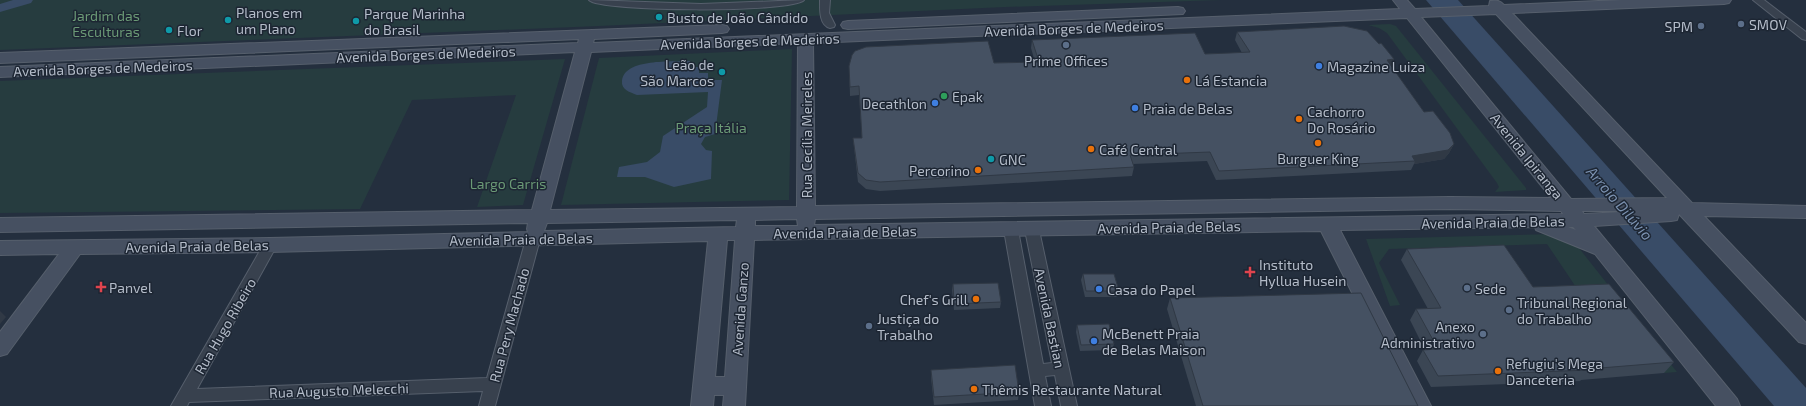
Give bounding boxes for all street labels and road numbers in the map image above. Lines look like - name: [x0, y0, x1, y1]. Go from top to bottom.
- street label: Avenida Borges de Medeiros: [984, 16, 1164, 40]
- street label: Avenida Borges de Medeiros: [660, 29, 840, 53]
- street label: Avenida Borges de Medeiros: [336, 42, 516, 66]
- street label: Avenida Borges de Medeiros: [13, 56, 193, 80]
- street label: Rua Cecília Meireles: [798, 72, 815, 198]
- street label: Avenida Ipiranga: [1487, 110, 1567, 202]
- street label: Avenida Praia de Belas: [1421, 212, 1565, 232]
- street label: Avenida Praia de Belas: [1097, 217, 1241, 237]
- street label: Avenida Praia de Belas: [773, 222, 917, 242]
- street label: Avenida Praia de Belas: [449, 229, 593, 249]
- street label: Avenida Praia de Belas: [125, 236, 269, 256]
- street label: Avenida Ganzo: [728, 262, 752, 356]
- street label: Rua Pery Machado: [486, 266, 532, 384]
- street label: Avenida Bastian: [1031, 266, 1069, 370]
- street label: Rua Hugo Ribeiro: [191, 275, 259, 377]
- street label: Rua Augusto Melecchi: [269, 379, 409, 401]

